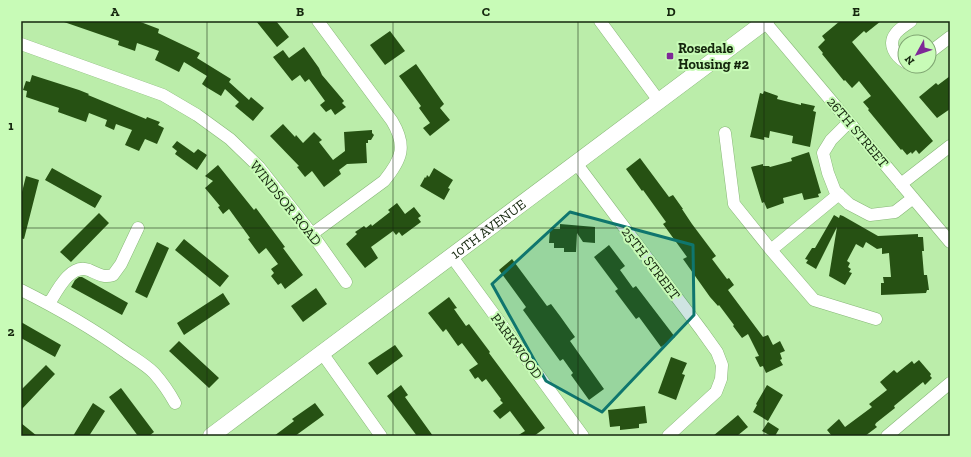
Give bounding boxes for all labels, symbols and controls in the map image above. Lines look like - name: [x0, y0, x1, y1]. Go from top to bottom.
- text: A: [111, 4, 120, 19]
- text: B: [296, 4, 304, 19]
- text: C: [482, 4, 490, 19]
- text: D: [666, 4, 676, 19]
- text: E: [852, 4, 860, 19]
- north arrow: [897, 34, 937, 74]
- place label: Rosedale Housing #2: [678, 40, 749, 73]
- marker: Rosedale Housing #2: [665, 51, 675, 61]
- text: N: [902, 52, 917, 67]
- street label: 26TH STREET: [823, 94, 892, 171]
- text: 1: [8, 118, 14, 133]
- street label: WINDSOR ROAD: [246, 157, 325, 249]
- street label: 10TH AVENUE: [448, 196, 529, 263]
- street label: 25TH STREET: [618, 224, 684, 303]
- street label: PARKWOOD: [487, 310, 546, 383]
- text: 2: [8, 324, 15, 339]

